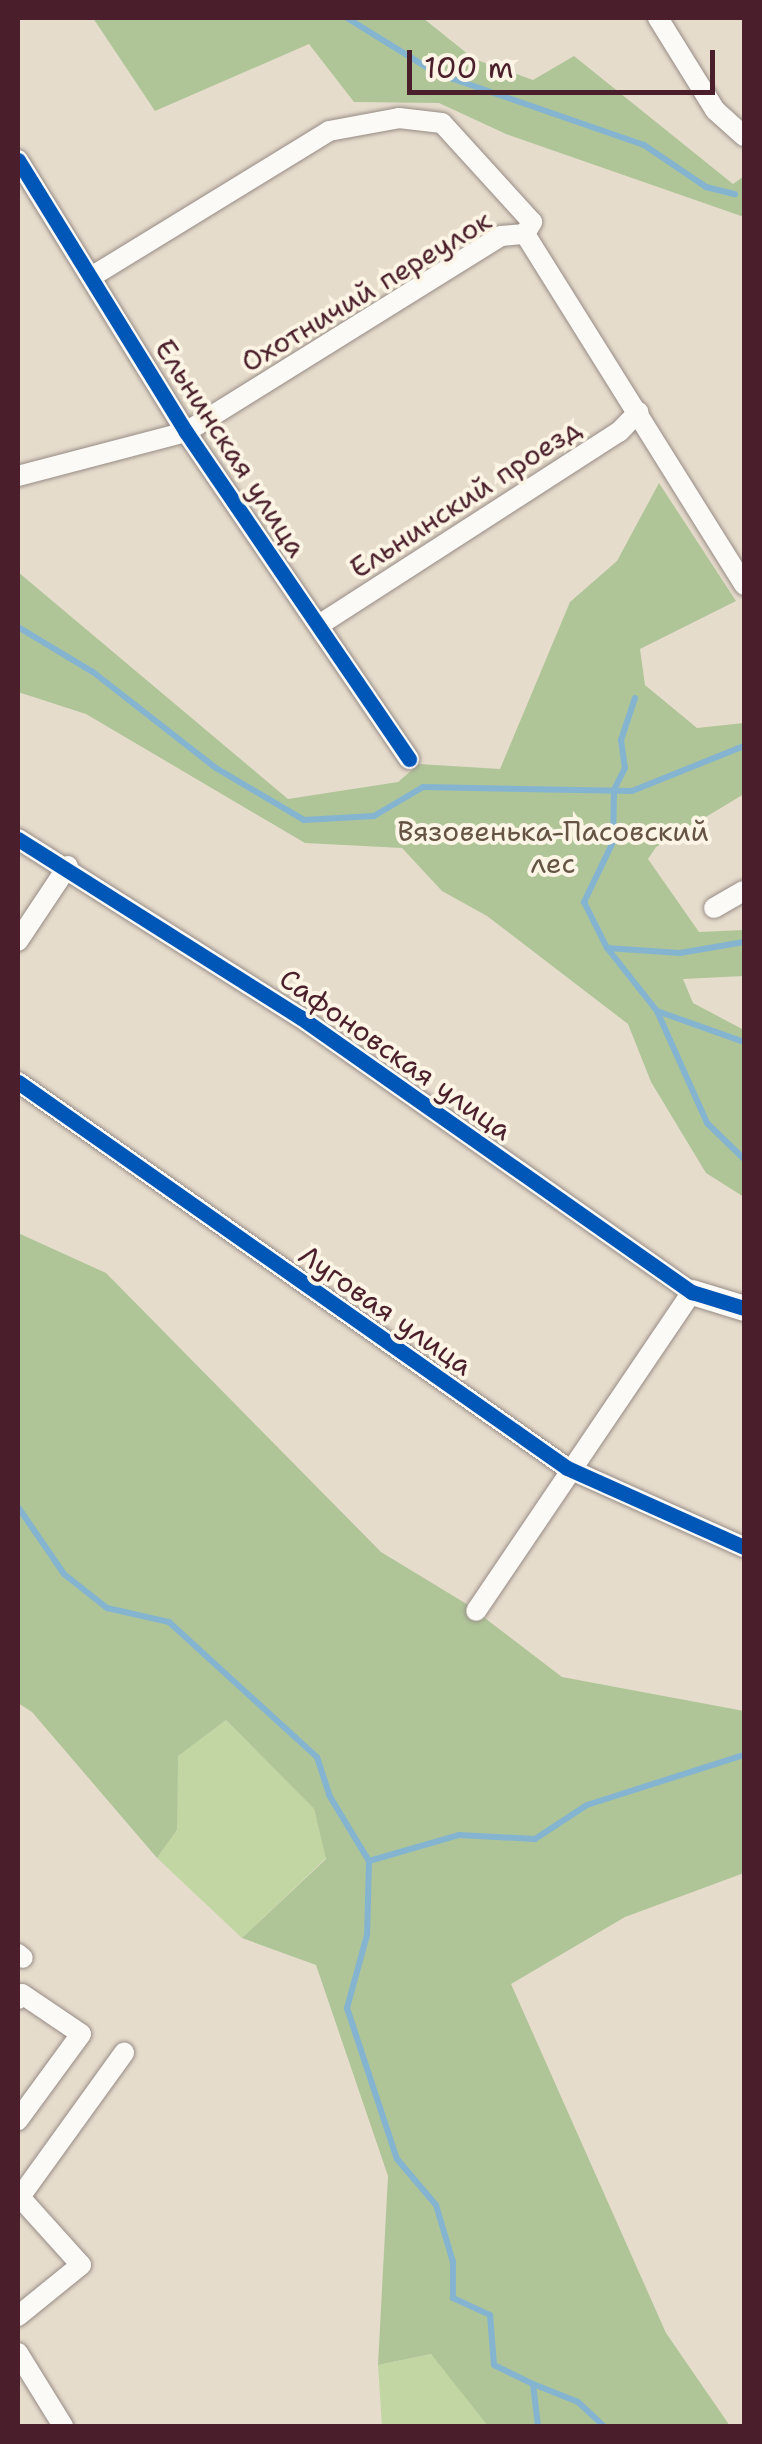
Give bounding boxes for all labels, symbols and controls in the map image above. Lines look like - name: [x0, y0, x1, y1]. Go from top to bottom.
- scale bar: [412, 30, 720, 92]
- text: 100 m: [424, 47, 514, 88]
- street label: Охотничий переулок: [235, 203, 497, 379]
- street label: Ельнинская улица: [148, 333, 314, 563]
- street label: Ельнинский проезд: [343, 411, 587, 585]
- park label: Вязовенька-Пасовский лес: [397, 814, 709, 880]
- street label: Сафоновская улица: [273, 961, 519, 1147]
- street label: Луговая улица: [293, 1238, 479, 1382]

